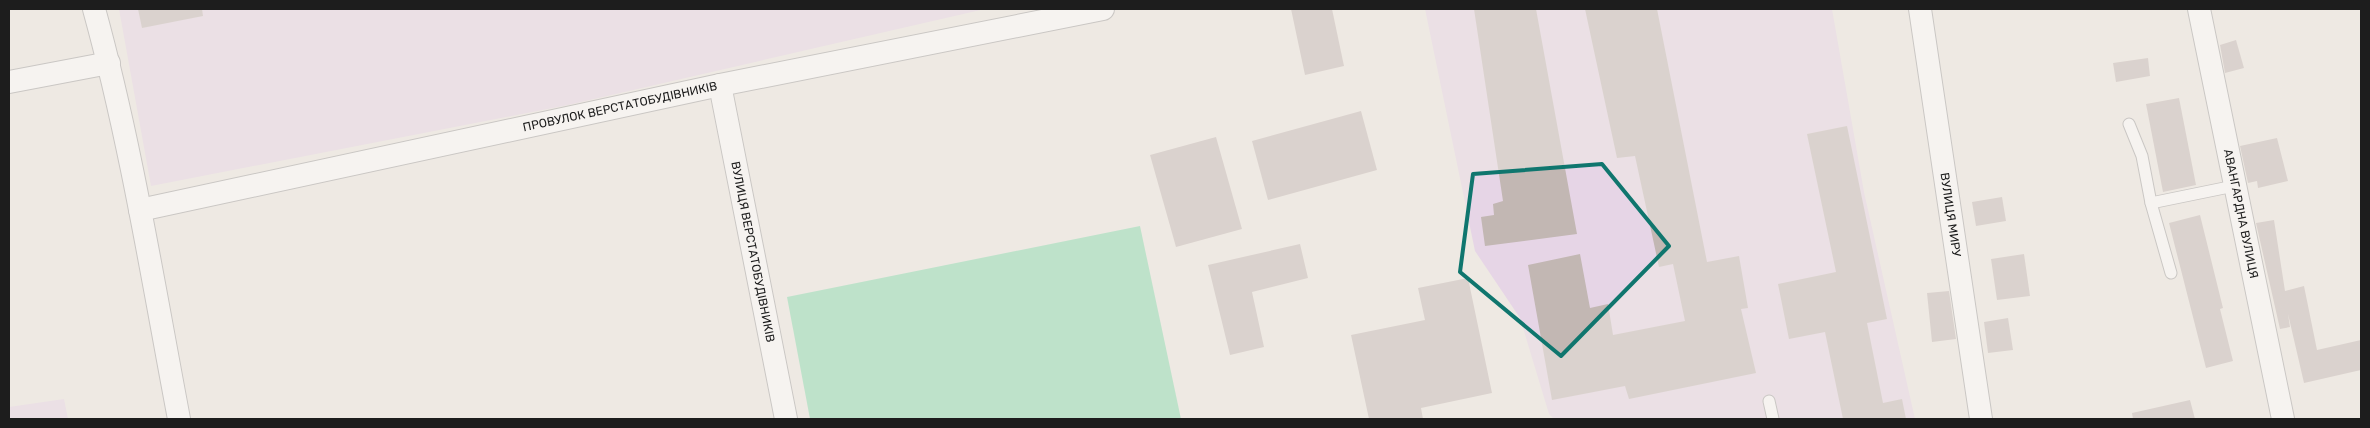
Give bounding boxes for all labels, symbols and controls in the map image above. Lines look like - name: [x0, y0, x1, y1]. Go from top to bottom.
- street label: ПРОВУЛОК ВЕРСТАТОБУДІВНИКІВ: [521, 79, 719, 134]
- street label: АВАНГАРДНА ВУЛИЦЯ: [2221, 148, 2261, 280]
- street label: ВУЛИЦЯ ВЕРСТАТОБУДІВНИКІВ: [728, 160, 778, 343]
- street label: ВУЛИЦЯ МИРУ: [1937, 172, 1964, 259]

